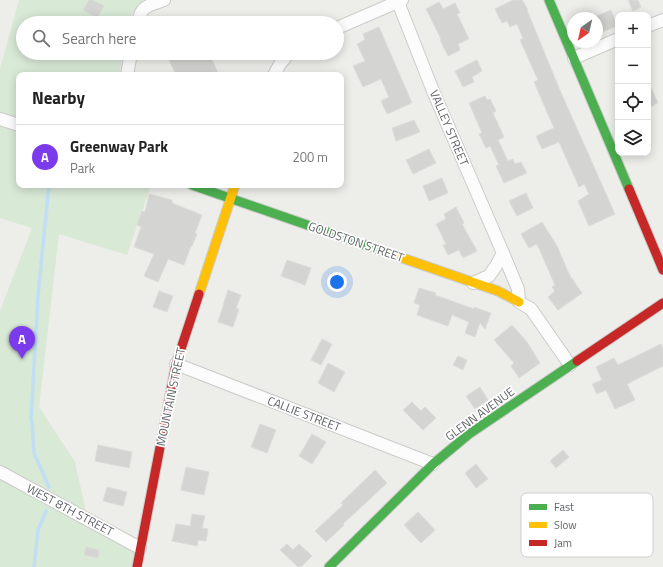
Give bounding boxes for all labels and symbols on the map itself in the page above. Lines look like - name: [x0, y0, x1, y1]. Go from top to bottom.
- north arrow: [567, 12, 603, 48]
- street label: VALLEY STREET: [425, 87, 474, 169]
- street label: GOLDSTON STREET: [306, 216, 407, 267]
- your location: [327, 272, 347, 292]
- pin: A: [9, 326, 35, 359]
- street label: MOUNTAIN STREET: [151, 345, 190, 448]
- street label: GLENN AVENUE: [441, 382, 519, 445]
- street label: CALLIE STREET: [265, 391, 344, 436]
- street label: WEST 8TH STREET: [23, 479, 118, 541]
- legend: [521, 493, 653, 557]
- text: Fast: [554, 499, 574, 515]
- text: Slow: [554, 517, 577, 533]
- text: Jam: [554, 535, 572, 551]

